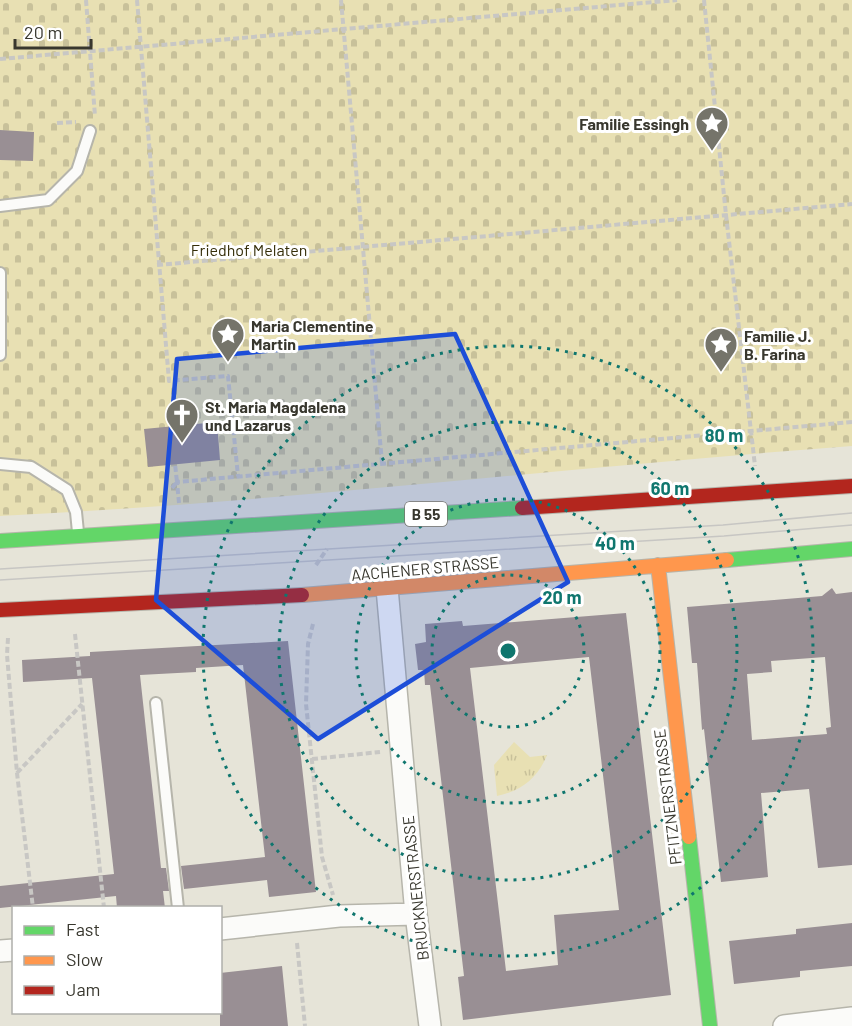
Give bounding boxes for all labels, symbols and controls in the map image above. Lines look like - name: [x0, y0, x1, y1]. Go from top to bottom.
- scale bar: [15, 12, 92, 50]
- text: 20 m: [24, 21, 62, 43]
- place icon: Familie Essingh: [694, 105, 730, 152]
- place label: Familie Essingh: [579, 114, 689, 133]
- park label: Friedhof Melaten: [191, 240, 307, 259]
- place icon: Maria Clementine Martin: [210, 316, 246, 363]
- place label: Maria Clementine Martin: [251, 316, 374, 353]
- place icon: Familie J. B. Farina: [703, 326, 739, 373]
- place label: Familie J. B. Farina: [744, 326, 812, 363]
- church icon: St. Maria Magdalena und Lazarus: [164, 397, 200, 444]
- place label: St. Maria Magdalena und Lazarus: [205, 397, 346, 434]
- text: 80 m: [705, 424, 743, 446]
- text: 60 m: [651, 477, 689, 499]
- road number: B 55: [405, 502, 447, 526]
- text: 40 m: [595, 532, 635, 554]
- street label: AACHENER STRASSE: [350, 552, 500, 584]
- text: 20 m: [543, 586, 581, 608]
- centre of rings: [498, 641, 518, 661]
- street label: PFITZNERSTRASSE: [649, 728, 685, 866]
- street label: BRUCKNERSTRASSE: [398, 815, 432, 961]
- legend: [12, 906, 222, 1014]
- text: Fast: [66, 918, 100, 940]
- text: Slow: [66, 948, 103, 970]
- text: Jam: [66, 978, 100, 1000]

